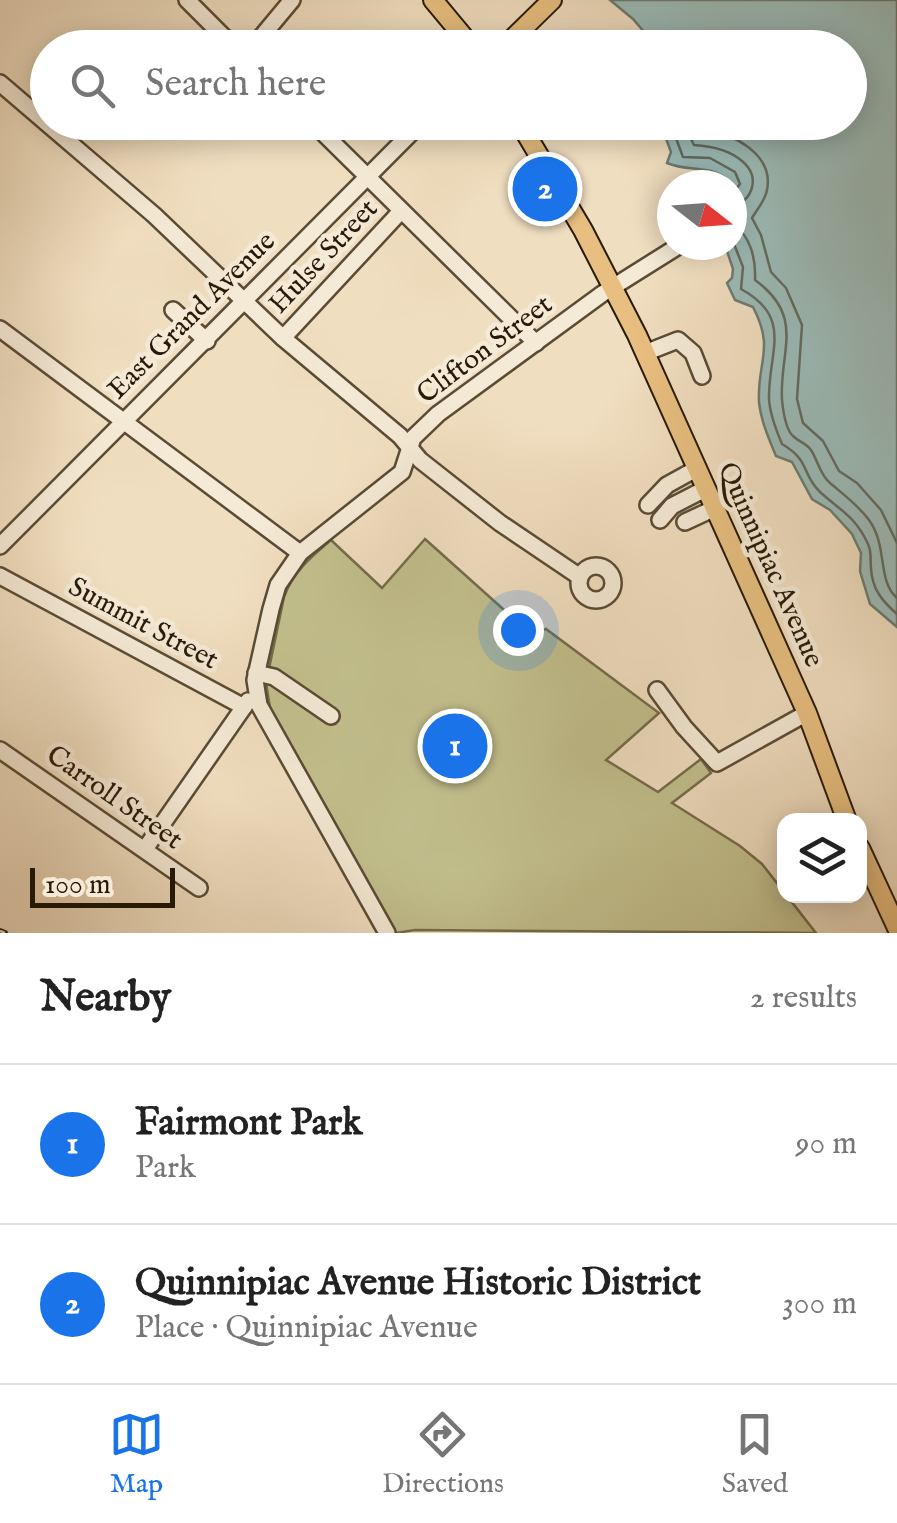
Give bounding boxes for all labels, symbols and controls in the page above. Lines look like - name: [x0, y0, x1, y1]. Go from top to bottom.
- search box: [30, 30, 867, 140]
- icon: search: [65, 58, 120, 113]
- text: Search here: [145, 61, 326, 109]
- pin: 2: [512, 152, 578, 226]
- north arrow: [657, 170, 747, 260]
- street label: Hulse Street: [262, 192, 386, 322]
- street label: East Grand Avenue: [101, 225, 283, 407]
- street label: Clifton Street: [410, 288, 560, 412]
- street label: Quinnipiac Avenue: [709, 457, 831, 673]
- street label: Summit Street: [62, 570, 224, 678]
- your location: [493, 605, 544, 656]
- pin: 1: [422, 708, 488, 784]
- street label: Carroll Street: [39, 738, 189, 858]
- map controls: [777, 813, 867, 903]
- button: layers: [777, 813, 867, 903]
- scale bar: [30, 863, 175, 908]
- text: 100 m: [45, 868, 111, 903]
- text: Nearby: [40, 972, 171, 1025]
- text: 2 results: [750, 978, 857, 1019]
- text: Fairmont Park: [135, 1100, 362, 1148]
- text: 1: [67, 1124, 78, 1165]
- text: 90 m: [796, 1124, 857, 1165]
- text: Park: [135, 1148, 196, 1189]
- text: Quinnipiac Avenue Historic District: [135, 1260, 701, 1308]
- text: 2: [65, 1284, 80, 1325]
- text: 300 m: [782, 1284, 857, 1325]
- text: Place · Quinnipiac Avenue: [135, 1308, 478, 1349]
- tab: Map: [109, 1407, 164, 1502]
- tab: Directions: [382, 1407, 504, 1502]
- tab: Saved: [722, 1407, 788, 1502]

